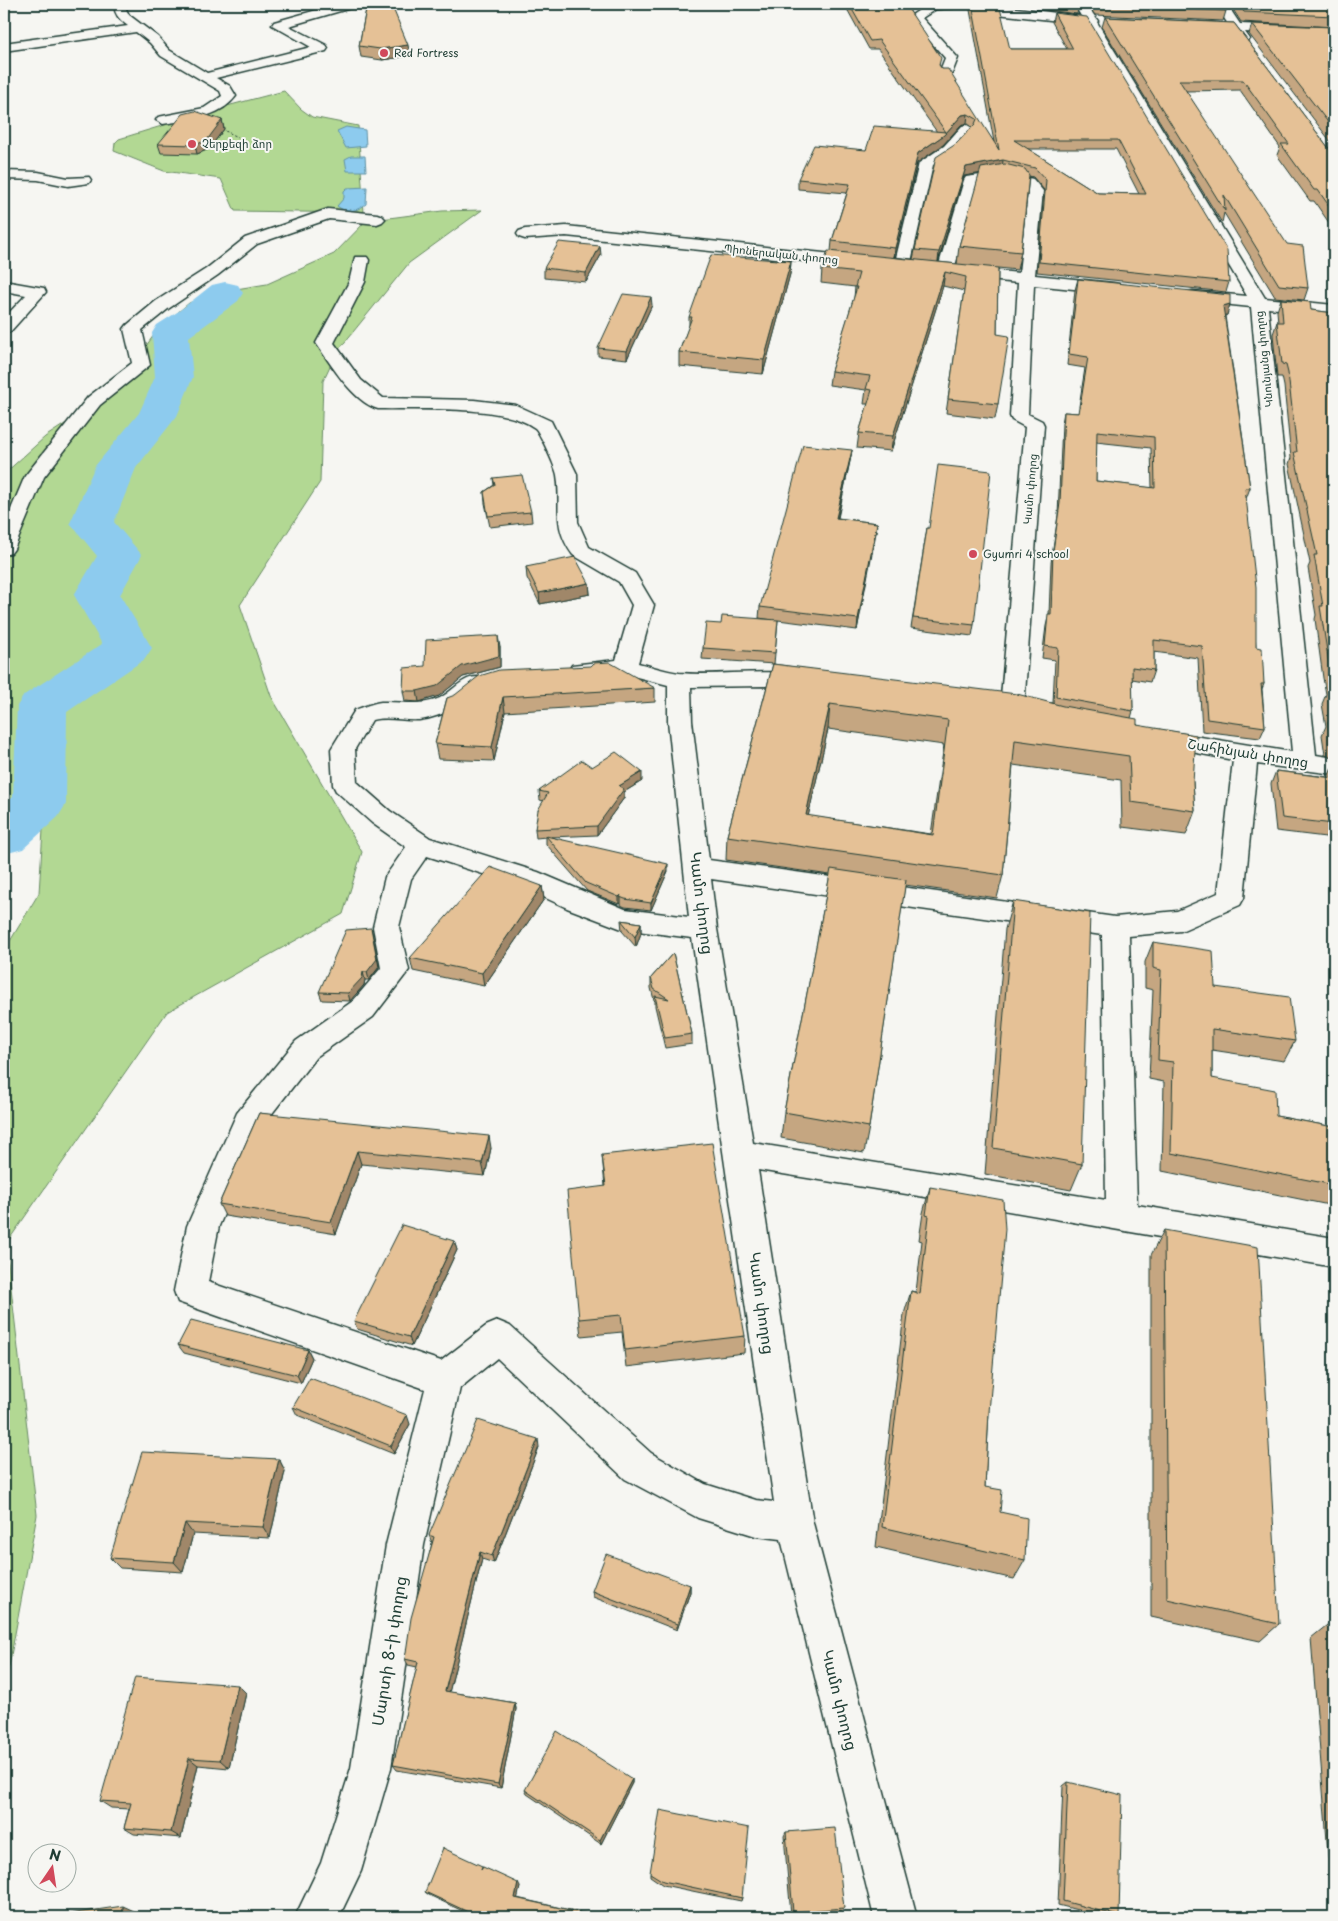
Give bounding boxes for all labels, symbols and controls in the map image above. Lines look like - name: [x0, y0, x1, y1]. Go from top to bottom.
- place label: Red Fortress: [394, 44, 459, 61]
- marker: Red Fortress: [378, 47, 390, 59]
- place label: Չերքեզի ձոր: [202, 135, 272, 152]
- marker: Չերքեզի ձոր: [186, 138, 198, 150]
- street label: Պիոներական փողոց: [723, 239, 839, 268]
- street label: Կնունյանց փողոց: [1250, 310, 1277, 408]
- street label: Կամո փողոց: [1018, 453, 1041, 525]
- place label: Gyumri 4 school: [983, 545, 1069, 562]
- marker: Gyumri 4 school: [967, 548, 979, 560]
- street label: Շահինյան փողոց: [1186, 733, 1310, 772]
- street label: Կամո փողոց: [685, 850, 721, 956]
- street label: Կամո փողոց: [744, 1250, 782, 1356]
- street label: Մարտի 8-ի փողոց: [364, 1574, 412, 1728]
- street label: Կամո փողոց: [817, 1647, 865, 1753]
- text: N: [47, 1843, 63, 1866]
- north arrow: [28, 1844, 78, 1894]

